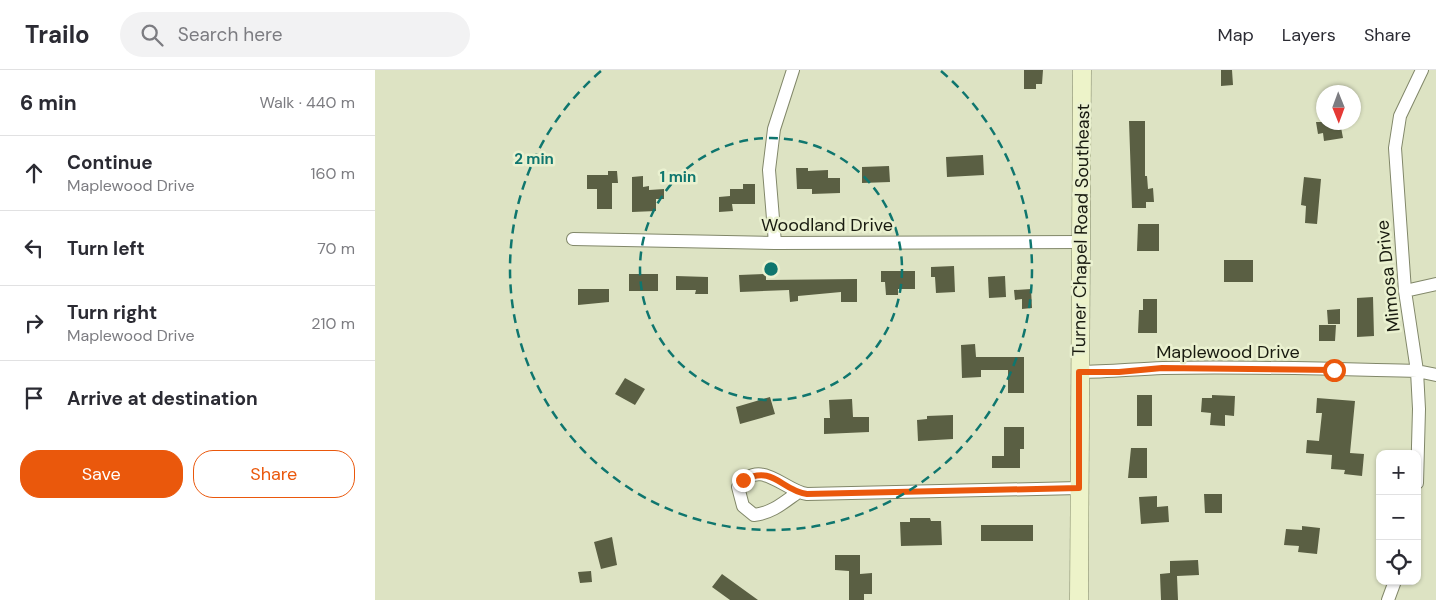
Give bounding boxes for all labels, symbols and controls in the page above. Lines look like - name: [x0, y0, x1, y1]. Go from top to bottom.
- search box: [120, 12, 470, 57]
- text: Trailo: [25, 19, 90, 50]
- icon: search: [138, 21, 166, 49]
- text: Search here: [178, 22, 283, 47]
- text: Map: [1218, 23, 1254, 47]
- text: Layers: [1282, 23, 1336, 47]
- text: Share: [1364, 23, 1411, 47]
- north arrow: [1316, 85, 1361, 130]
- text: 6 min: [20, 89, 77, 117]
- text: Walk · 440 m: [259, 92, 355, 113]
- street label: Turner Chapel Road Southeast: [1067, 103, 1095, 357]
- text: 2 min: [514, 149, 554, 169]
- text: Continue: [67, 150, 153, 175]
- icon: ahead: [20, 159, 48, 187]
- text: 160 m: [311, 163, 355, 184]
- text: 1 min: [660, 167, 696, 187]
- text: Maplewood Drive: [67, 175, 195, 196]
- street label: Woodland Drive: [761, 213, 893, 237]
- street label: Mimosa Drive: [1370, 219, 1406, 333]
- icon: left: [20, 234, 48, 262]
- text: Turn left: [67, 236, 145, 261]
- text: 70 m: [317, 238, 355, 259]
- centre of rings: [762, 260, 780, 278]
- text: Turn right: [67, 300, 157, 325]
- icon: right: [20, 309, 48, 337]
- text: 210 m: [311, 313, 355, 334]
- text: Maplewood Drive: [67, 325, 195, 346]
- street label: Maplewood Drive: [1156, 340, 1300, 364]
- route start: [1323, 359, 1346, 382]
- icon: arrive: [20, 384, 48, 412]
- text: Arrive at destination: [67, 386, 258, 411]
- button: Save: [20, 450, 183, 498]
- button: Share: [193, 450, 355, 498]
- map controls: [1376, 450, 1421, 585]
- button: +: [1376, 450, 1421, 495]
- route end: [732, 469, 755, 492]
- button: −: [1376, 495, 1421, 540]
- button: locate: [1376, 540, 1421, 585]

